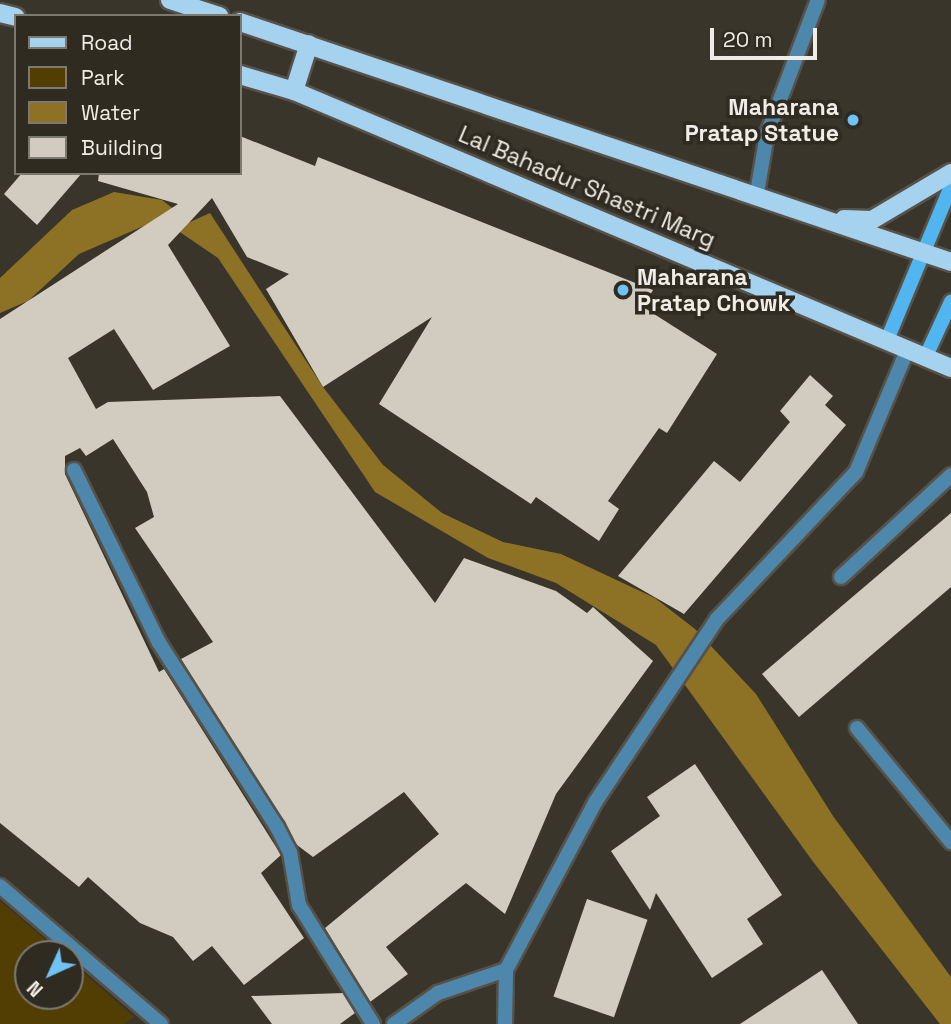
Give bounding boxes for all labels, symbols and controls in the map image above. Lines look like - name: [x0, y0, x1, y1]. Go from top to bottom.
- legend: [14, 14, 242, 175]
- scale bar: [713, 14, 820, 58]
- text: 20 m: [723, 26, 773, 53]
- text: Road: [81, 29, 133, 56]
- text: Park: [81, 64, 125, 91]
- place label: Maharana Pratap Statue: [685, 93, 839, 147]
- text: Water: [81, 99, 140, 126]
- marker: Maharana Pratap Statue: [845, 112, 861, 128]
- street label: Lal Bahadur Shastri Marg: [454, 120, 720, 254]
- text: Building: [81, 134, 163, 161]
- place label: Maharana Pratap Chowk: [637, 263, 791, 317]
- marker: Maharana Pratap Chowk: [615, 282, 631, 298]
- north arrow: [14, 940, 84, 1010]
- text: N: [22, 975, 49, 1002]

